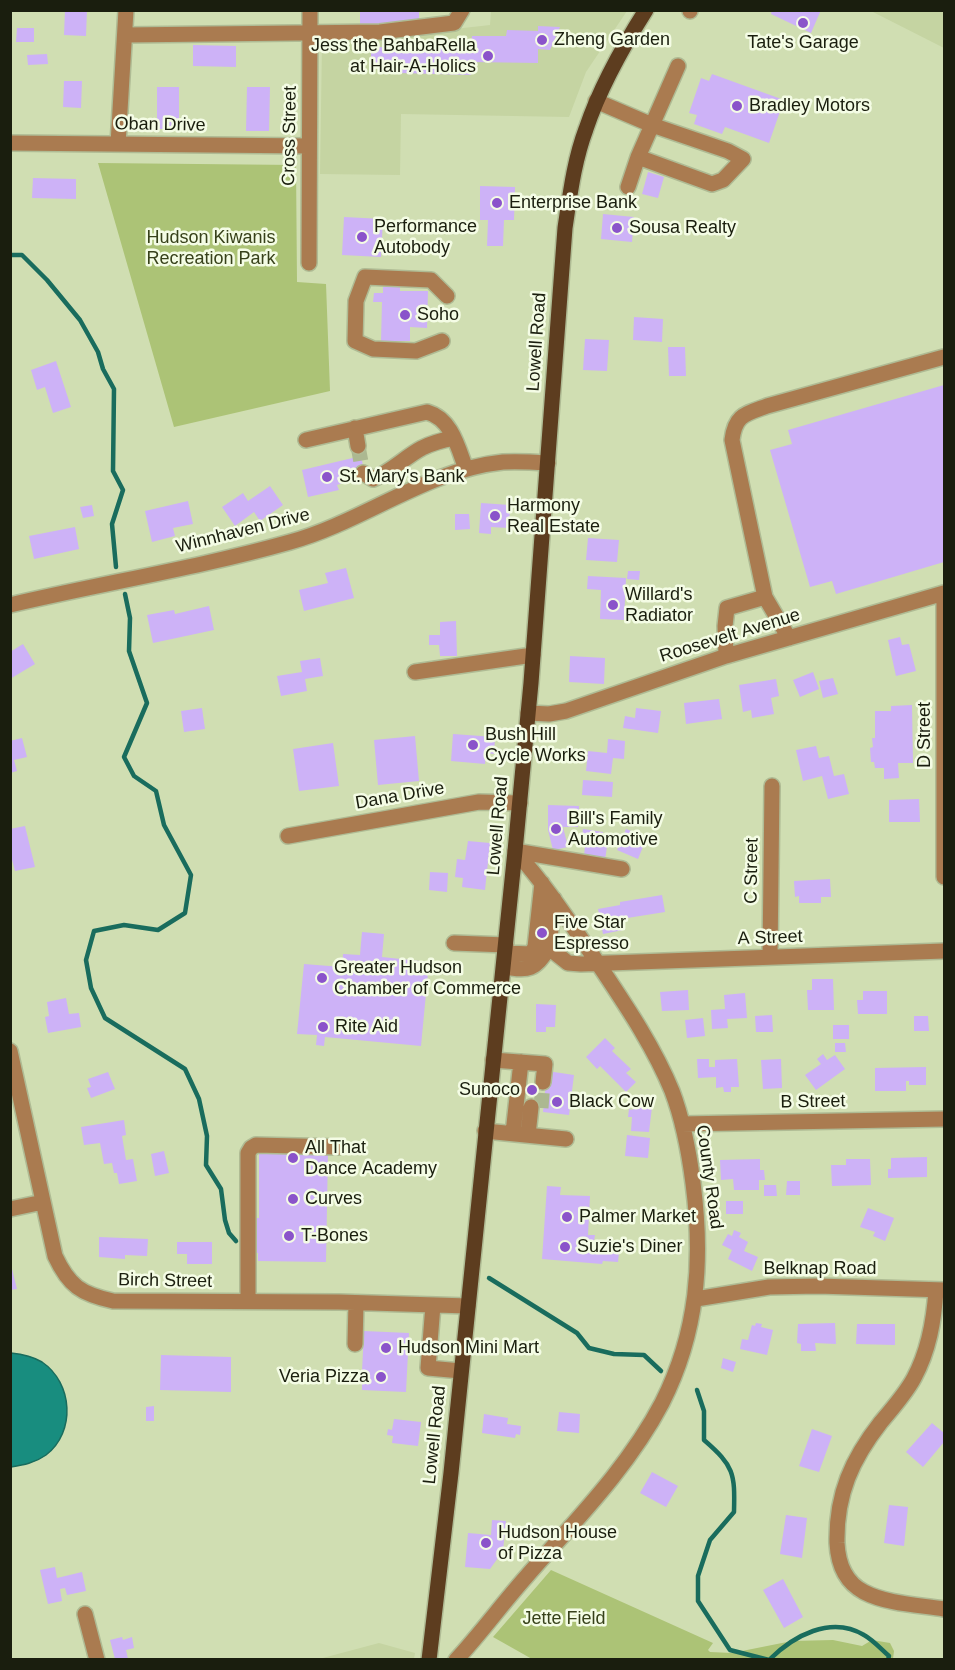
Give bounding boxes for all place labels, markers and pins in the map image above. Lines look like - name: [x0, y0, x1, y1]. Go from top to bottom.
- marker: Tate's Garage: [796, 16, 810, 30]
- place label: Zheng Garden: [554, 29, 670, 51]
- place label: Tate's Garage: [747, 32, 859, 54]
- marker: Zheng Garden: [535, 33, 549, 47]
- place label: Jess the BahbaRella at Hair-A-Holics: [311, 35, 476, 78]
- marker: Jess the BahbaRella at Hair-A-Holics: [481, 49, 495, 63]
- place label: Bradley Motors: [749, 95, 870, 117]
- marker: Bradley Motors: [730, 99, 744, 113]
- place label: Enterprise Bank: [509, 192, 637, 214]
- marker: Enterprise Bank: [490, 196, 504, 210]
- place label: Performance Autobody: [374, 216, 477, 258]
- place label: Sousa Realty: [629, 217, 736, 239]
- marker: Sousa Realty: [610, 221, 624, 235]
- marker: Performance Autobody: [355, 230, 369, 244]
- place label: Soho: [417, 304, 459, 326]
- marker: Soho: [398, 308, 412, 322]
- place label: St. Mary's Bank: [339, 466, 464, 488]
- marker: St. Mary's Bank: [320, 470, 334, 484]
- place label: Harmony Real Estate: [507, 495, 600, 538]
- marker: Harmony Real Estate: [488, 509, 502, 523]
- place label: Willard's Radiator: [625, 584, 693, 626]
- marker: Willard's Radiator: [606, 598, 620, 612]
- place label: Bush Hill Cycle Works: [485, 724, 586, 766]
- marker: Bush Hill Cycle Works: [466, 738, 480, 752]
- place label: Bill's Family Automotive: [568, 808, 662, 850]
- marker: Bill's Family Automotive: [549, 822, 563, 836]
- place label: Five Star Espresso: [554, 912, 629, 954]
- marker: Five Star Espresso: [535, 926, 549, 940]
- place label: Greater Hudson Chamber of Commerce: [334, 957, 521, 1000]
- marker: Greater Hudson Chamber of Commerce: [315, 971, 329, 985]
- place label: Rite Aid: [335, 1016, 398, 1038]
- marker: Rite Aid: [316, 1020, 330, 1034]
- place label: Sunoco: [459, 1079, 520, 1101]
- marker: Sunoco: [525, 1083, 539, 1097]
- place label: Black Cow: [569, 1091, 654, 1113]
- marker: Black Cow: [550, 1095, 564, 1109]
- place label: All That Dance Academy: [305, 1137, 437, 1180]
- marker: All That Dance Academy: [286, 1151, 300, 1165]
- place label: Curves: [305, 1188, 362, 1210]
- marker: Curves: [286, 1192, 300, 1206]
- place label: Palmer Market: [579, 1206, 696, 1228]
- marker: Palmer Market: [560, 1210, 574, 1224]
- place label: T-Bones: [301, 1225, 368, 1247]
- marker: T-Bones: [282, 1229, 296, 1243]
- place label: Suzie's Diner: [577, 1236, 682, 1258]
- marker: Suzie's Diner: [558, 1240, 572, 1254]
- place label: Hudson Mini Mart: [398, 1337, 539, 1359]
- marker: Hudson Mini Mart: [379, 1341, 393, 1355]
- place label: Veria Pizza: [279, 1366, 369, 1388]
- marker: Veria Pizza: [374, 1370, 388, 1384]
- place label: Hudson House of Pizza: [498, 1522, 617, 1564]
- marker: Hudson House of Pizza: [479, 1536, 493, 1550]

